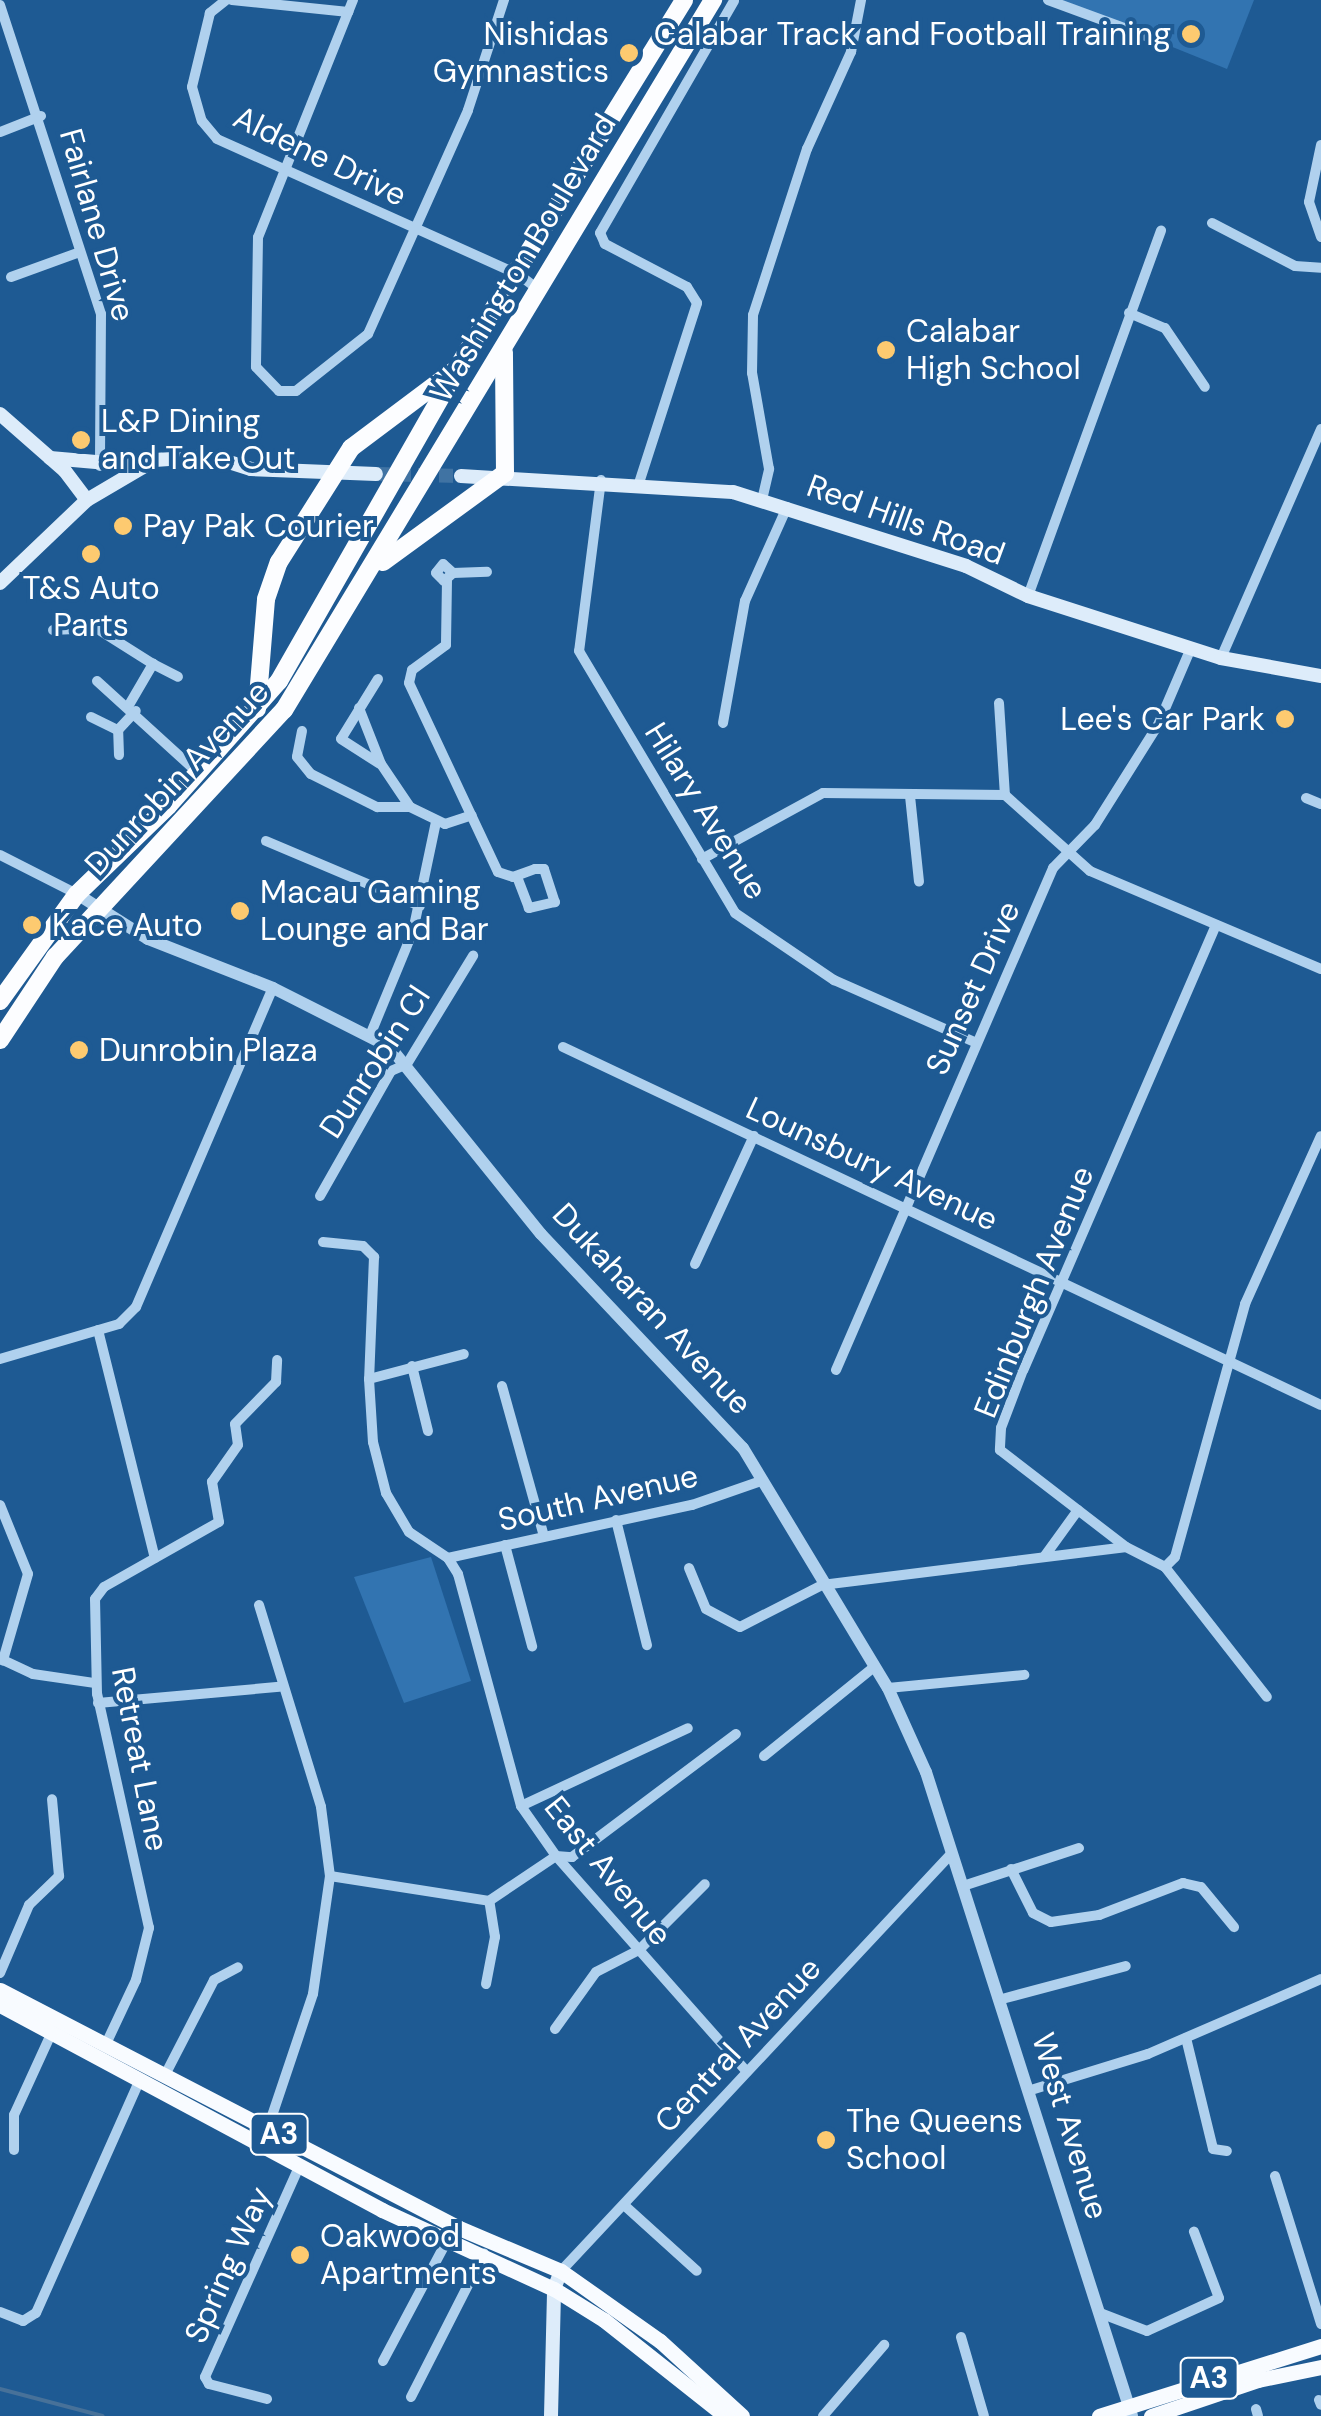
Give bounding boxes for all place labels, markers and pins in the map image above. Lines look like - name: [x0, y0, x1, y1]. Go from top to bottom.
- place label: Calabar Track and Football Training: [654, 15, 1171, 53]
- place label: Nishidas Gymnastics: [433, 16, 609, 91]
- marker: Calabar Track and Football Training: [1180, 23, 1202, 45]
- marker: Nishidas Gymnastics: [618, 42, 640, 64]
- place label: Calabar High School: [906, 313, 1081, 388]
- marker: Calabar High School: [875, 339, 897, 361]
- place label: L&P Dining and Take Out: [101, 403, 296, 478]
- marker: L&P Dining and Take Out: [70, 429, 92, 451]
- place label: Pay Pak Courier: [143, 507, 374, 545]
- marker: Pay Pak Courier: [112, 515, 134, 537]
- marker: T&S Auto Parts: [80, 543, 102, 565]
- place label: T&S Auto Parts: [22, 570, 160, 645]
- place label: Lee's Car Park: [1060, 700, 1265, 738]
- marker: Lee's Car Park: [1274, 708, 1296, 730]
- place label: Macau Gaming Lounge and Bar: [260, 874, 489, 949]
- marker: Macau Gaming Lounge and Bar: [229, 900, 251, 922]
- place label: Kace Auto: [52, 906, 203, 944]
- marker: Kace Auto: [21, 914, 43, 936]
- place label: Dunrobin Plaza: [99, 1031, 318, 1069]
- marker: Dunrobin Plaza: [68, 1039, 90, 1061]
- place label: The Queens School: [846, 2103, 1023, 2178]
- marker: The Queens School: [815, 2129, 837, 2151]
- place label: Oakwood Apartments: [320, 2218, 497, 2293]
- marker: Oakwood Apartments: [289, 2244, 311, 2266]

